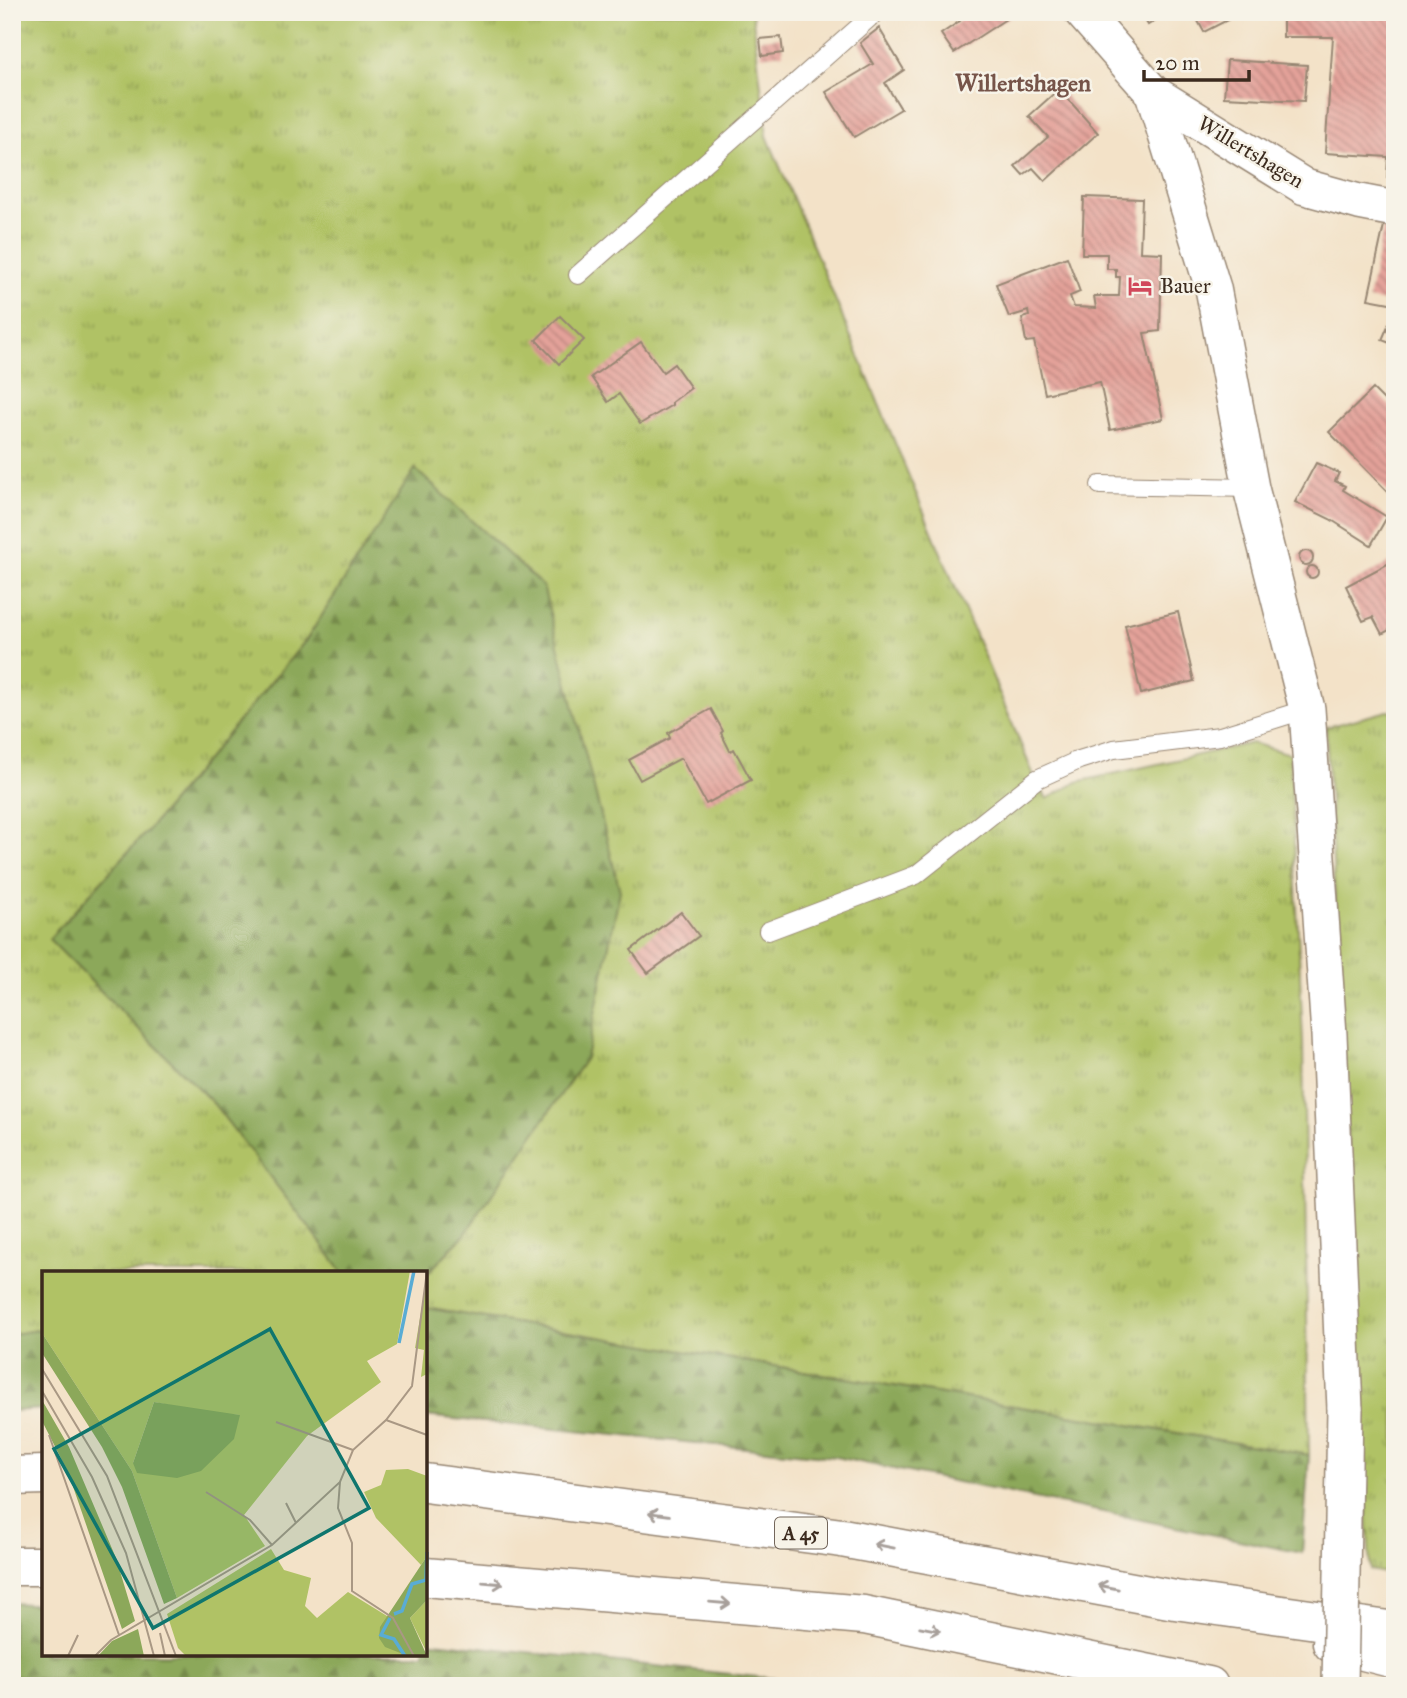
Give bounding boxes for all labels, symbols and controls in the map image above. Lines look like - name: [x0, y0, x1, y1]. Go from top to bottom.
- scale bar: [1144, 38, 1250, 82]
- text: 20 m: [1155, 50, 1200, 76]
- district label: Willertshagen: [955, 68, 1091, 98]
- street label: Willertshagen: [1193, 110, 1309, 194]
- hotel icon: Bauer: [1126, 272, 1154, 300]
- place label: Bauer: [1160, 273, 1211, 299]
- inset map: [42, 1271, 427, 1656]
- one-way arrow: [648, 1507, 671, 1520]
- road number: A 45: [775, 1518, 827, 1548]
- one-way arrow: [873, 1539, 896, 1552]
- one-way arrow: [481, 1577, 504, 1590]
- one-way arrow: [1097, 1580, 1120, 1594]
- one-way arrow: [708, 1597, 731, 1610]
- one-way arrow: [918, 1622, 941, 1636]

